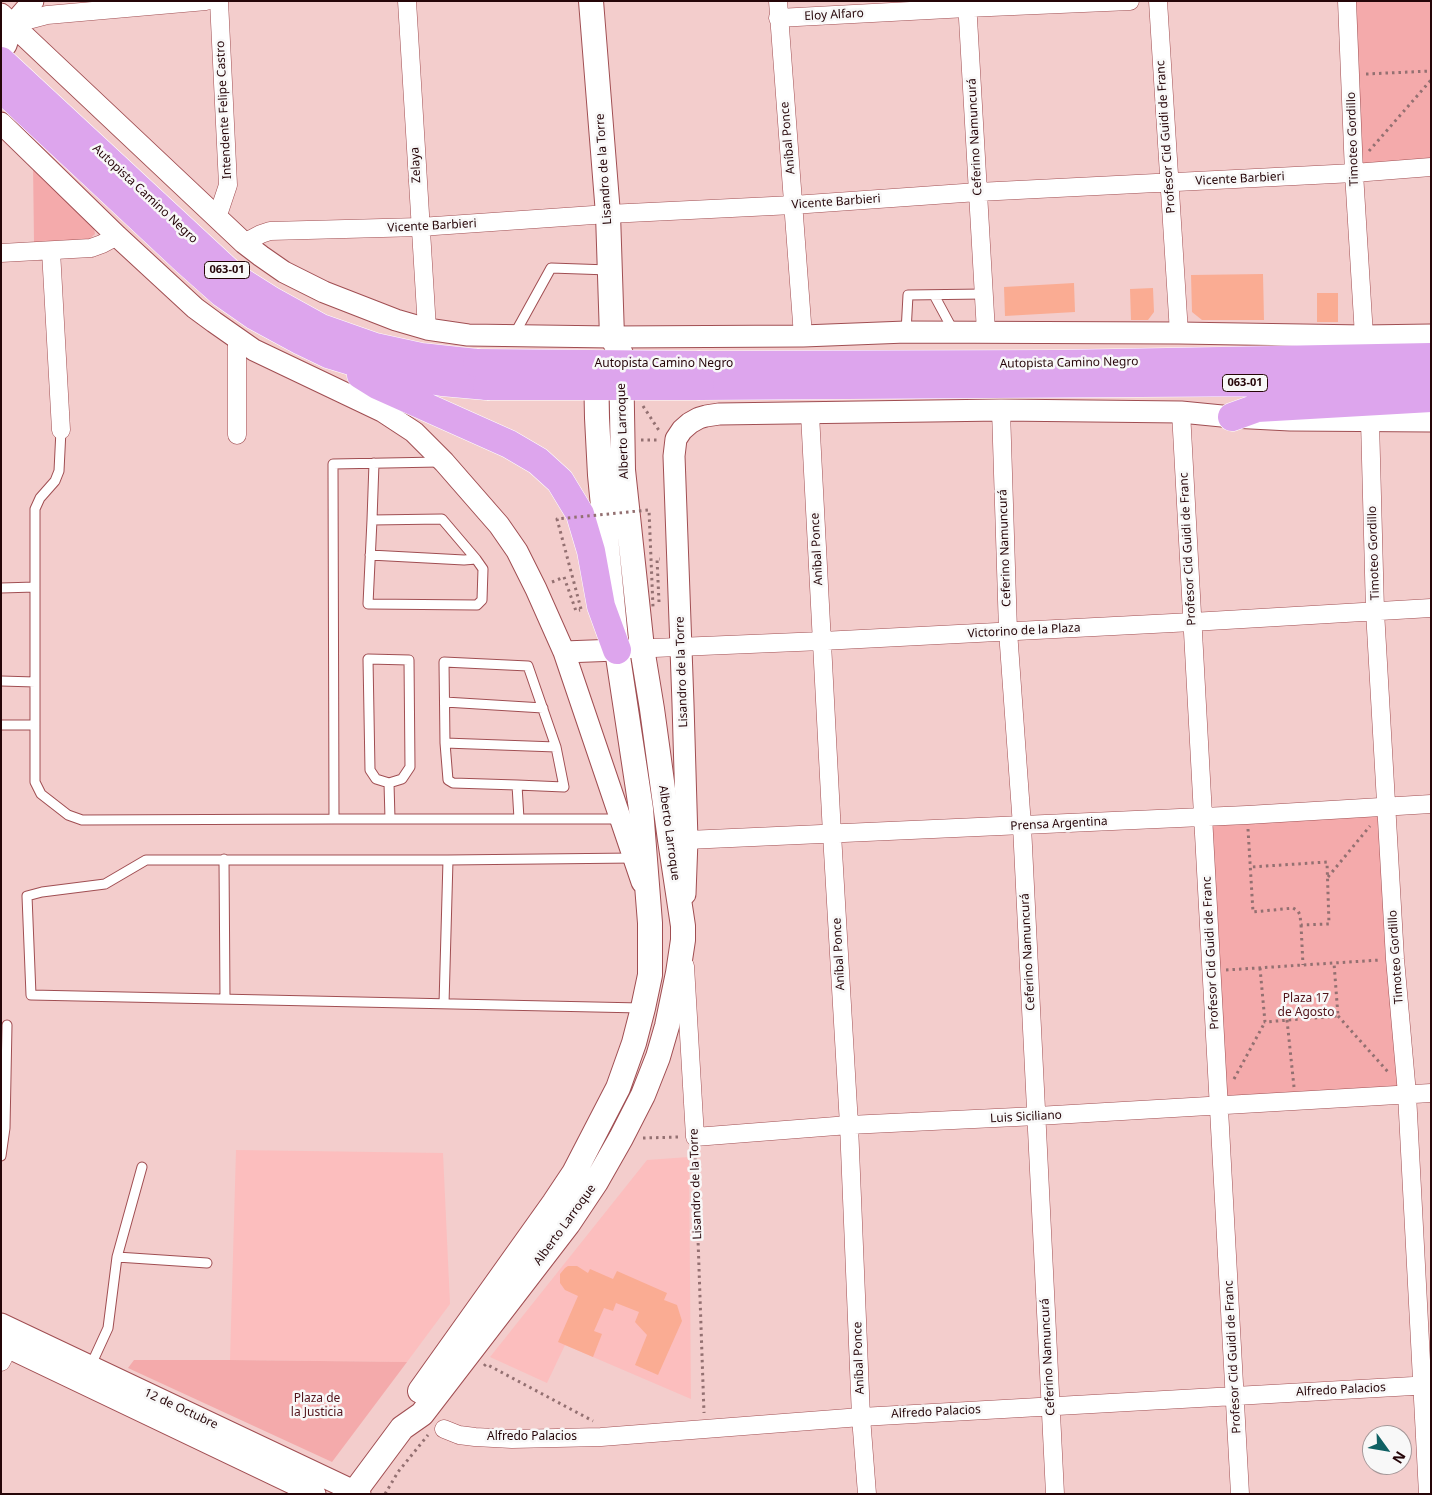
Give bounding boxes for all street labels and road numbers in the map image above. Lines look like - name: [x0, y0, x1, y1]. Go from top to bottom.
- street label: Eloy Alfaro: [804, 6, 864, 24]
- street label: Intendente Felipe Castro: [213, 40, 235, 180]
- street label: Profesor Cid Guidi de Franc: [1153, 60, 1179, 214]
- street label: Ceferino Namuncurá: [965, 78, 985, 196]
- street label: Timoteo Gordillo: [1344, 92, 1362, 186]
- street label: Aníbal Ponce: [778, 101, 798, 175]
- street label: Lisandro de la Torre: [593, 113, 615, 225]
- street label: Autopista Camino Negro: [89, 141, 201, 247]
- street label: Zelaya: [408, 146, 424, 184]
- street label: Vicente Barbieri: [1195, 169, 1285, 189]
- street label: Vicente Barbieri: [791, 192, 881, 212]
- street label: Vicente Barbieri: [387, 216, 477, 236]
- road number: 063-01: [204, 262, 250, 278]
- street label: Autopista Camino Negro: [1000, 355, 1138, 371]
- street label: Autopista Camino Negro: [595, 357, 733, 371]
- road number: 063-01: [1222, 374, 1268, 392]
- street label: Alberto Larroque: [614, 383, 632, 479]
- street label: Profesor Cid Guidi de Franc: [1177, 472, 1199, 626]
- street label: Ceferino Namuncurá: [996, 489, 1014, 607]
- street label: Timoteo Gordillo: [1365, 506, 1383, 600]
- street label: Aníbal Ponce: [808, 512, 826, 586]
- street label: Lisandro de la Torre: [673, 616, 691, 728]
- street label: Victorino de la Plaza: [967, 621, 1081, 641]
- street label: Alberto Larroque: [655, 784, 683, 882]
- street label: Prensa Argentina: [1010, 814, 1108, 834]
- street label: Profesor Cid Guidi de Franc: [1200, 876, 1222, 1030]
- street label: Ceferino Namuncurá: [1018, 893, 1038, 1011]
- street label: Timoteo Gordillo: [1386, 909, 1406, 1005]
- street label: Aníbal Ponce: [830, 917, 848, 991]
- street label: Luis Siciliano: [990, 1108, 1062, 1126]
- street label: Lisandro de la Torre: [687, 1128, 705, 1240]
- street label: Alberto Larroque: [531, 1182, 599, 1268]
- street label: Profesor Cid Guidi de Franc: [1222, 1280, 1244, 1434]
- street label: Ceferino Namuncurá: [1038, 1298, 1058, 1416]
- street label: Aníbal Ponce: [851, 1321, 867, 1395]
- street label: Alfredo Palacios: [1296, 1380, 1386, 1400]
- street label: 12 de Octubre: [142, 1386, 220, 1432]
- street label: Alfredo Palacios: [891, 1402, 981, 1422]
- street label: Alfredo Palacios: [487, 1430, 577, 1444]

